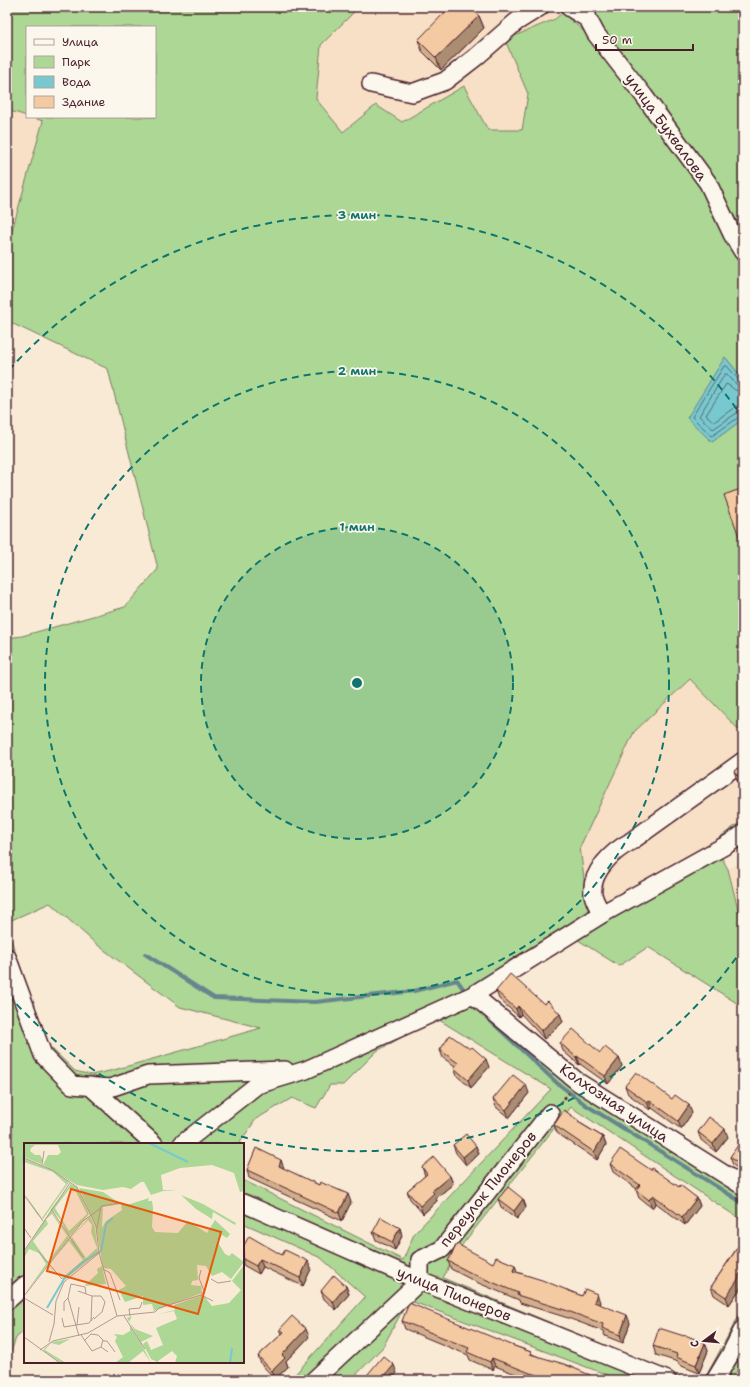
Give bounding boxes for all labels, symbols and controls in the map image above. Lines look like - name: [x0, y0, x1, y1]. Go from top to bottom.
- legend: [26, 26, 156, 118]
- scale bar: [596, 26, 693, 52]
- text: 50 m: [602, 32, 632, 48]
- text: Улица: [62, 34, 99, 50]
- text: Парк: [62, 54, 91, 70]
- street label: улица Бухвалова: [620, 69, 712, 185]
- text: Вода: [62, 74, 91, 90]
- text: Здание: [62, 94, 106, 110]
- text: 3 мин: [338, 207, 376, 223]
- text: 2 мин: [338, 363, 376, 379]
- text: 1 мин: [339, 519, 375, 535]
- centre of rings: [350, 676, 364, 690]
- street label: Колхозная улица: [556, 1059, 673, 1147]
- street label: переулок Пионеров: [435, 1127, 541, 1251]
- inset map: [24, 1143, 244, 1363]
- street label: улица Пионеров: [394, 1262, 514, 1326]
- north arrow: [684, 1321, 724, 1361]
- text: С: [687, 1338, 703, 1349]

